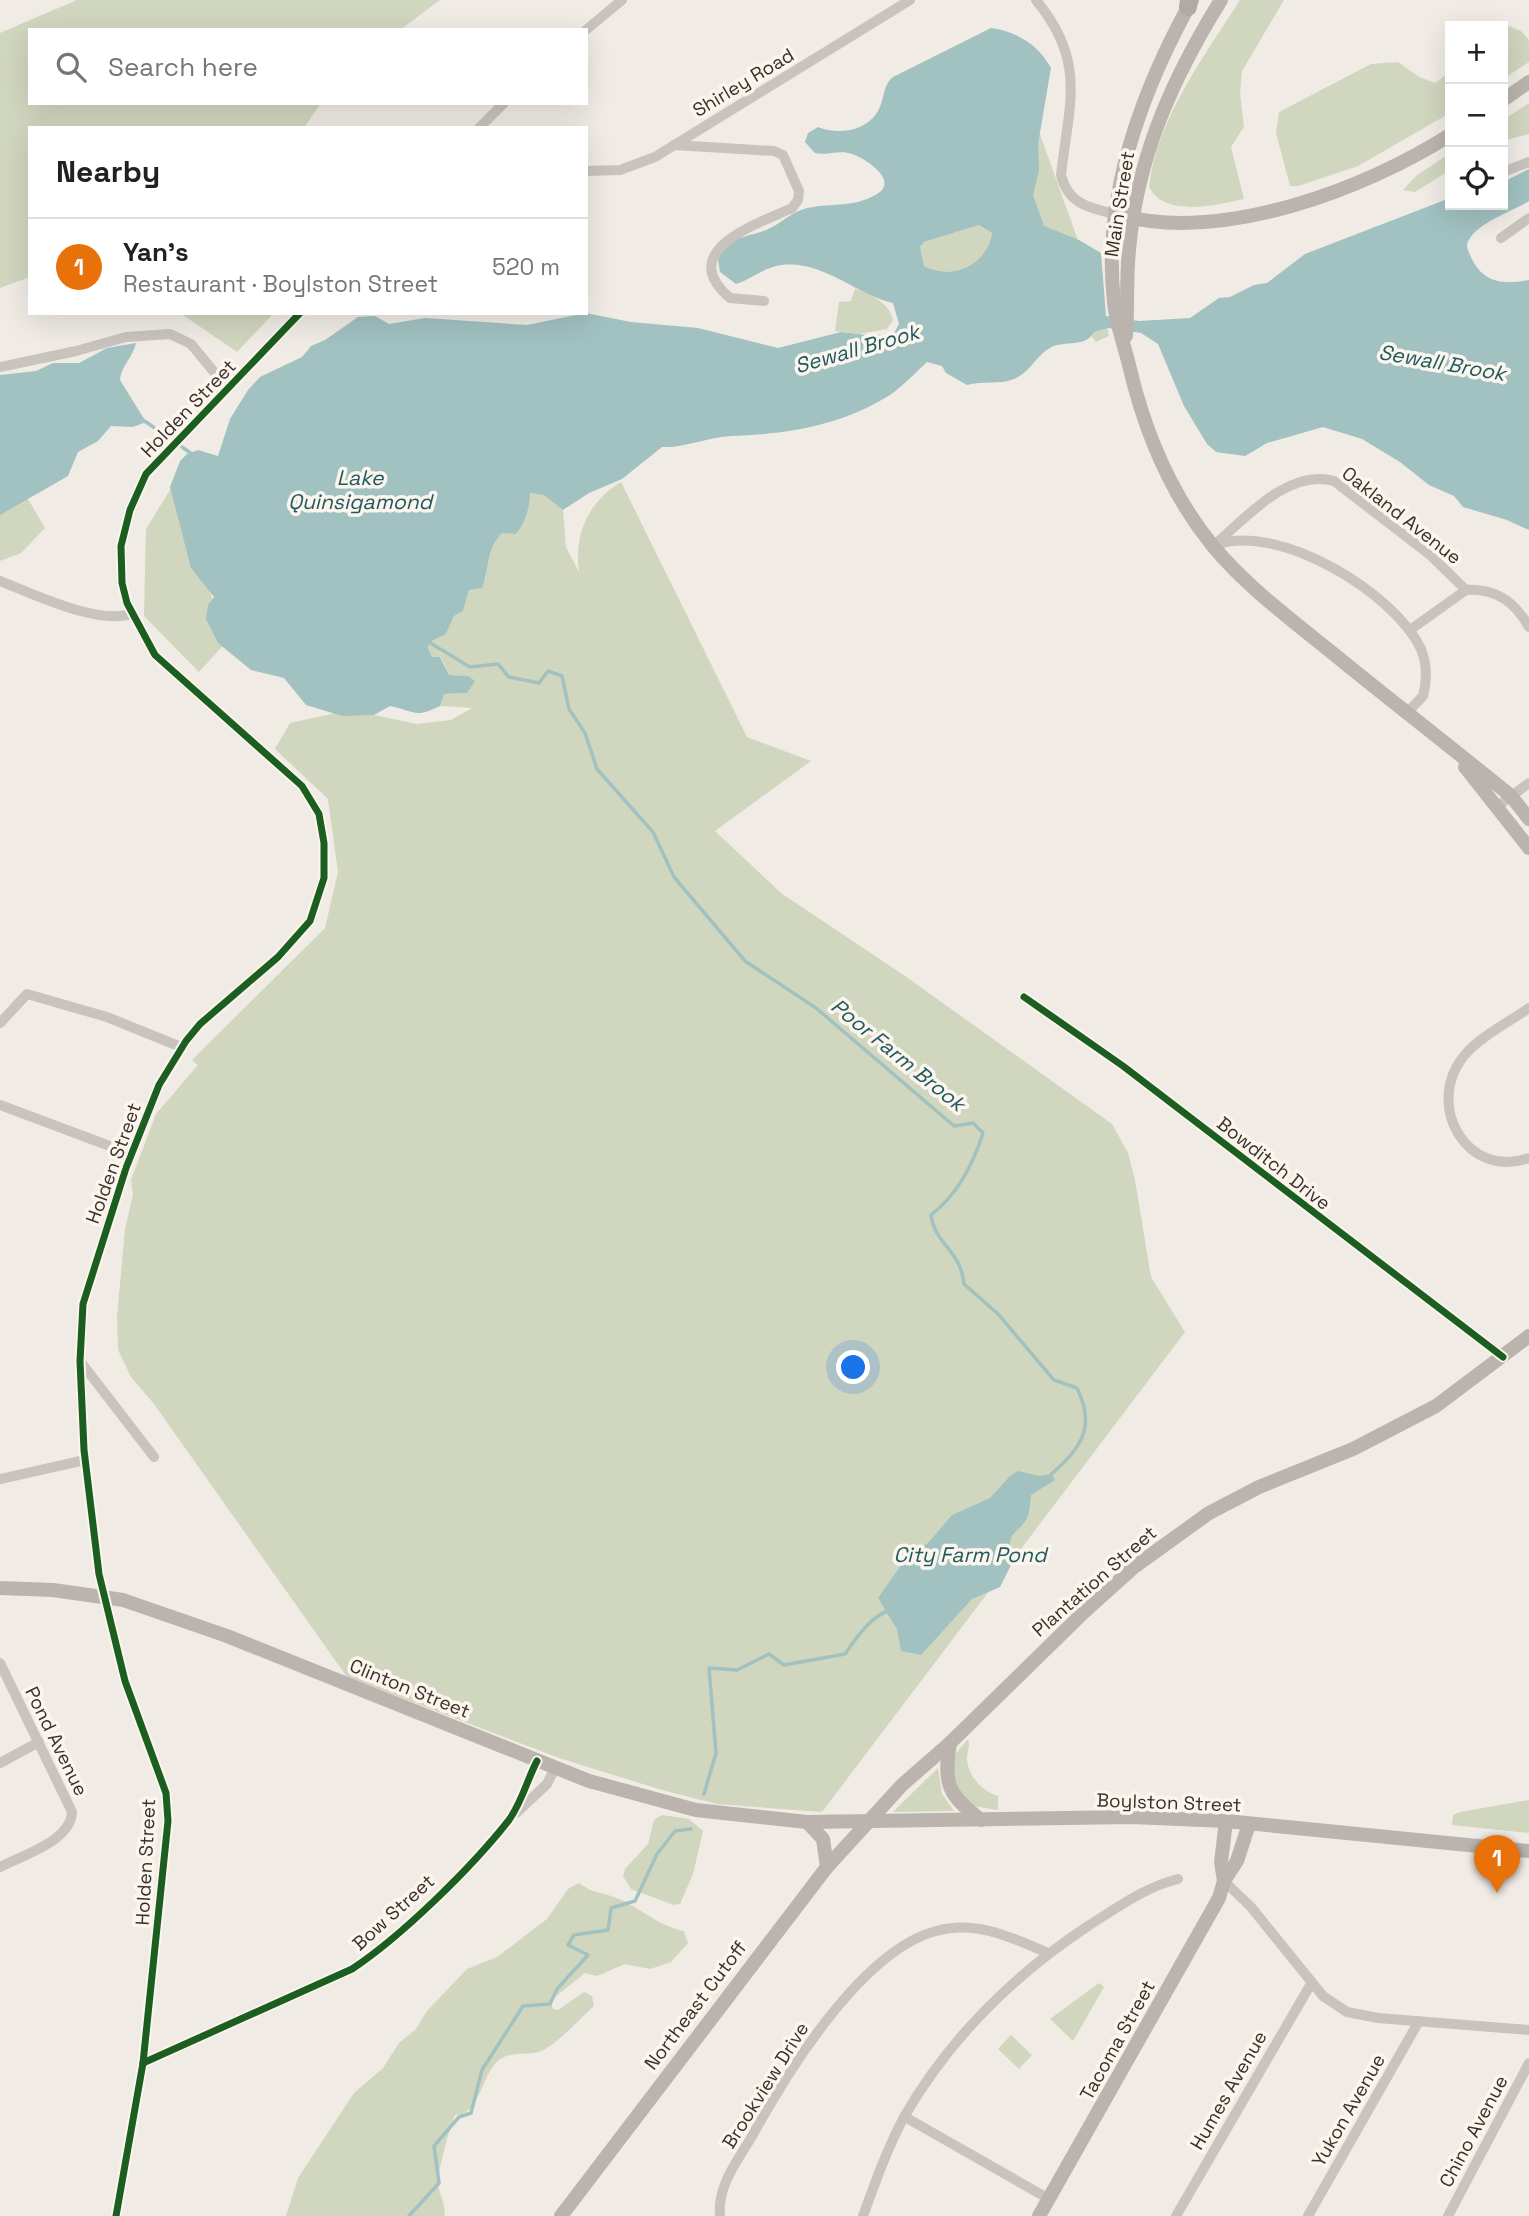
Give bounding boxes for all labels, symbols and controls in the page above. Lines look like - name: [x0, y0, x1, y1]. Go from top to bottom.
- map controls: [1445, 21, 1508, 210]
- button: +: [1445, 21, 1508, 84]
- search box: [28, 28, 588, 105]
- street label: Shirley Road: [688, 42, 799, 123]
- icon: search: [52, 48, 90, 86]
- text: Search here: [108, 50, 258, 84]
- button: −: [1445, 84, 1508, 147]
- button: locate: [1445, 147, 1508, 210]
- street label: Main Street: [1099, 149, 1140, 259]
- text: Nearby: [56, 152, 160, 191]
- text: Yan's: [123, 235, 189, 269]
- text: 1: [74, 252, 84, 282]
- text: 520 m: [492, 252, 560, 282]
- text: Restaurant · Boylston Street: [123, 269, 438, 299]
- water label: Sewall Brook: [792, 317, 925, 379]
- water label: Sewall Brook: [1377, 338, 1510, 387]
- street label: Holden Street: [135, 354, 241, 463]
- street label: Oakland Avenue: [1337, 461, 1467, 570]
- water label: Lake Quinsigamond: [288, 464, 435, 515]
- water label: Poor Farm Brook: [826, 992, 973, 1119]
- street label: Holden Street: [80, 1099, 147, 1227]
- street label: Bowditch Drive: [1212, 1111, 1336, 1216]
- your location: [836, 1350, 870, 1384]
- street label: Plantation Street: [1027, 1520, 1162, 1642]
- water label: City Farm Pond: [894, 1541, 1049, 1568]
- street label: Clinton Street: [346, 1653, 474, 1724]
- street label: Pond Avenue: [19, 1683, 94, 1800]
- street label: Boylston Street: [1096, 1787, 1242, 1818]
- street label: Holden Street: [130, 1798, 161, 1926]
- pin: 1: [1474, 1835, 1520, 1893]
- street label: Bow Street: [347, 1869, 440, 1956]
- street label: Northeast Cutoff: [639, 1936, 752, 2075]
- street label: Tacoma Street: [1074, 1976, 1161, 2105]
- street label: Brookview Drive: [716, 2017, 814, 2153]
- street label: Humes Avenue: [1184, 2026, 1273, 2154]
- street label: Yukon Avenue: [1306, 2049, 1391, 2171]
- street label: Chino Avenue: [1433, 2071, 1513, 2192]

